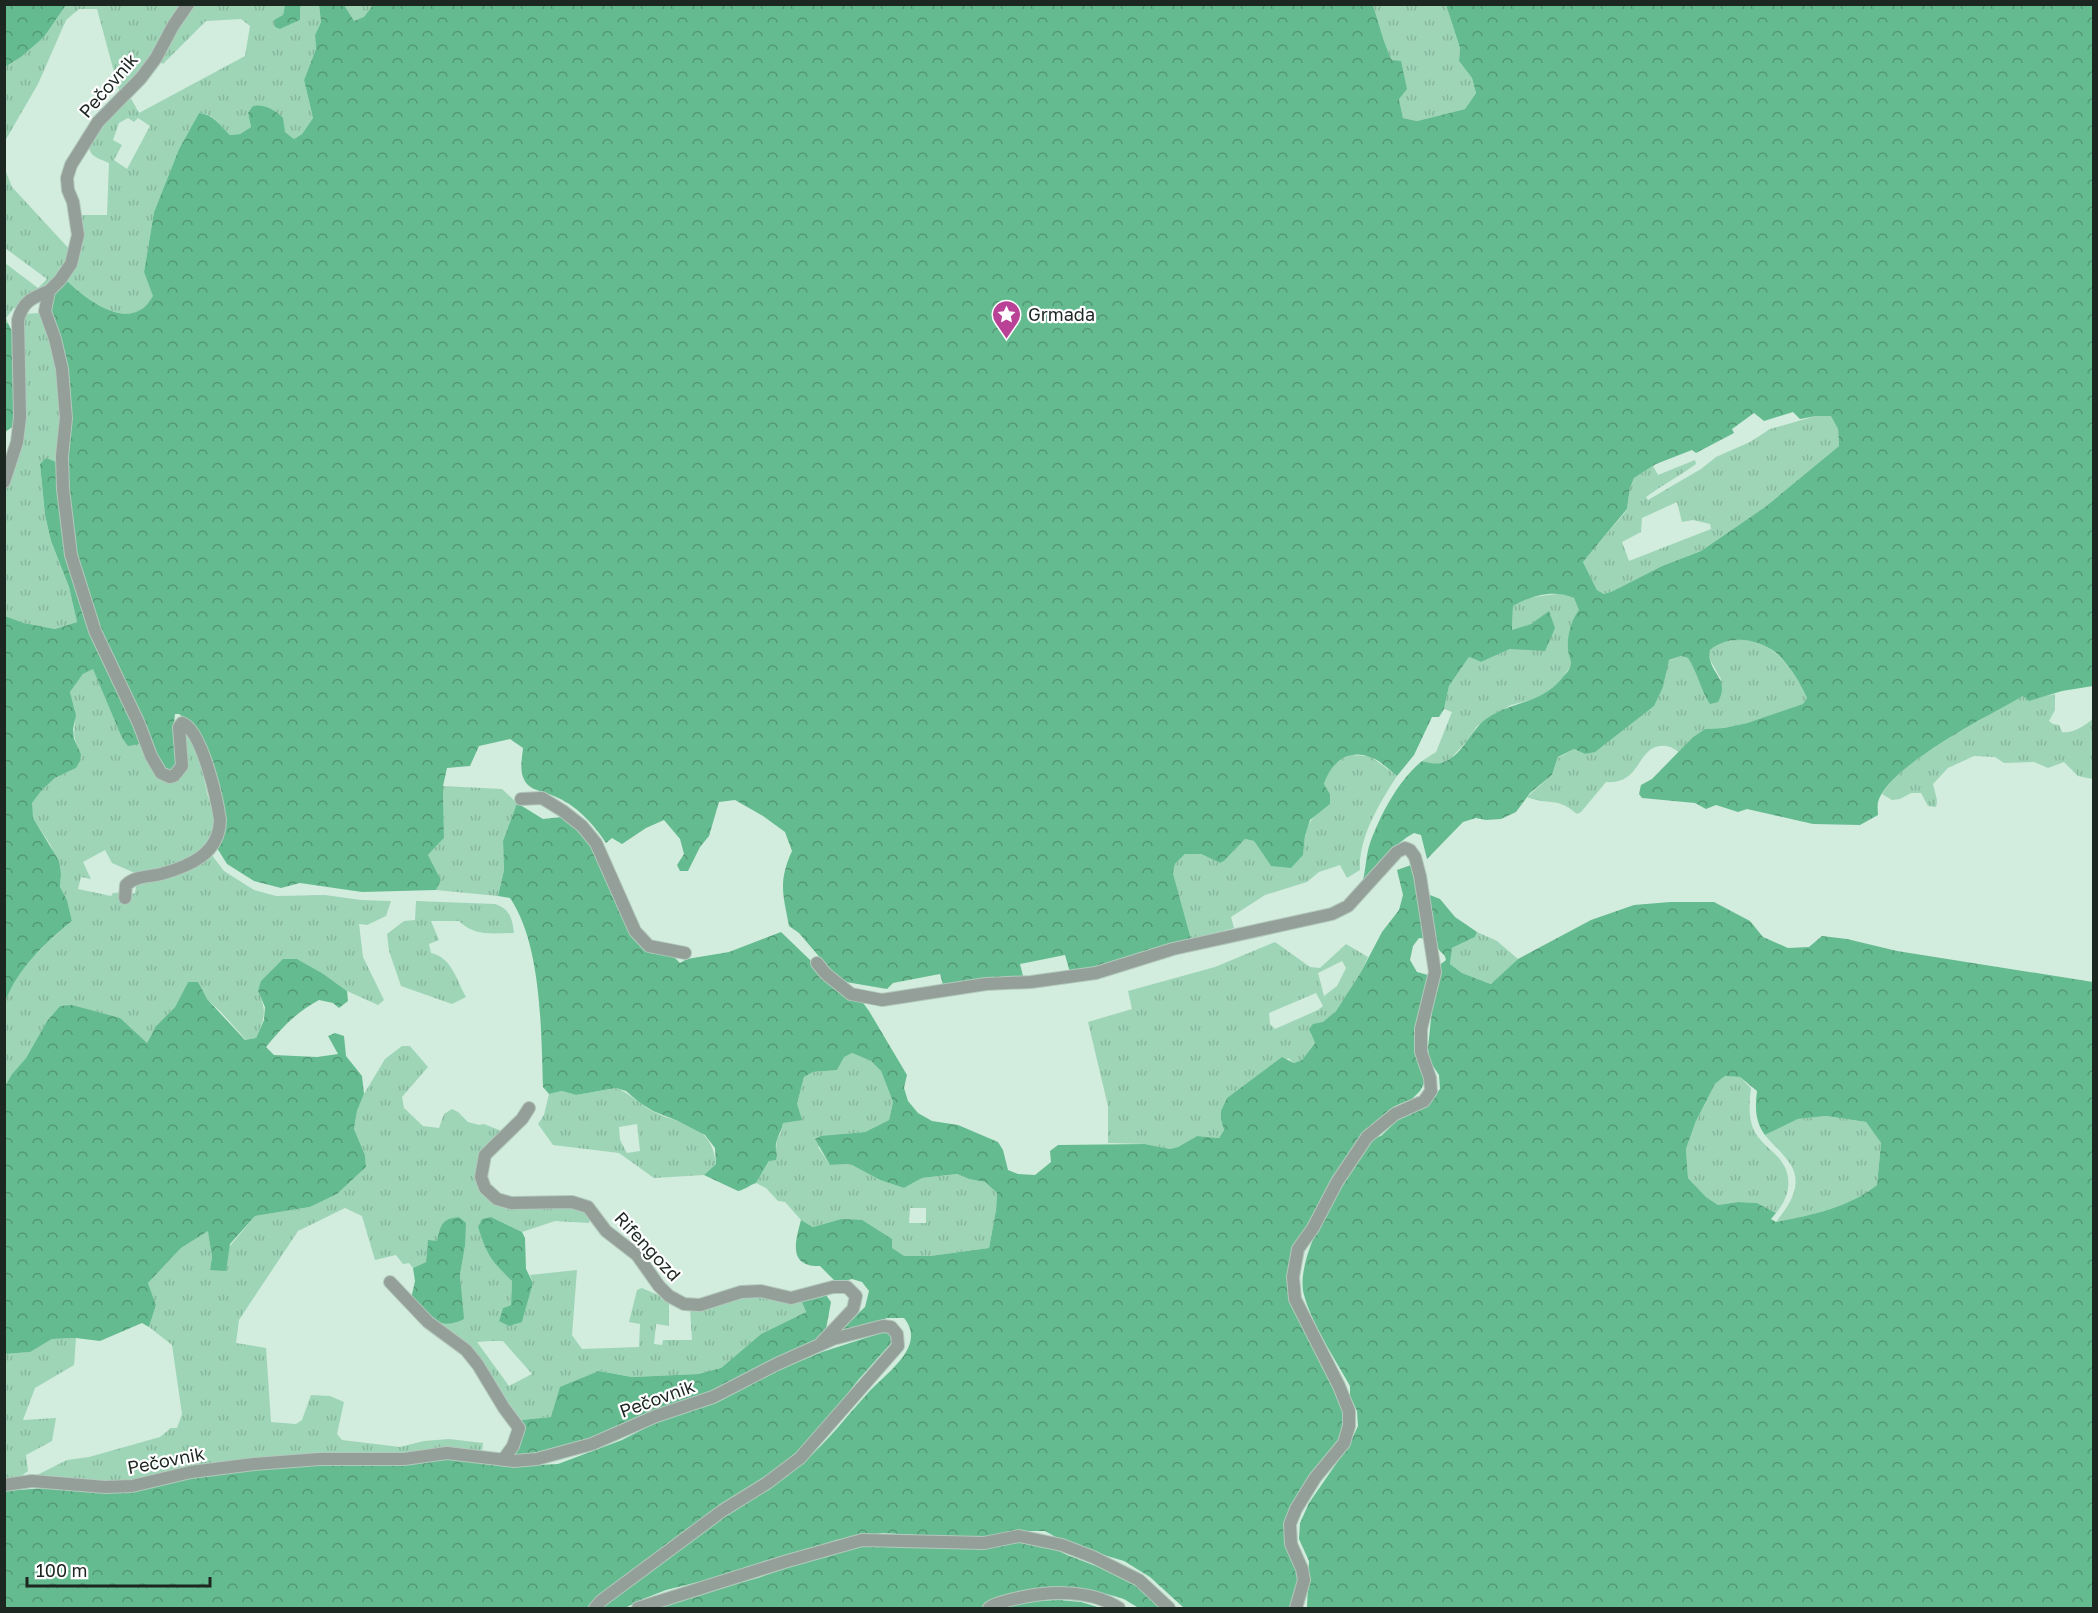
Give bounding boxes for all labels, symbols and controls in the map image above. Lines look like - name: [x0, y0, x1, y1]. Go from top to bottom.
- street label: Pečovnik: [74, 48, 142, 122]
- place icon: Grmada: [991, 298, 1023, 340]
- place label: Grmada: [1028, 303, 1095, 325]
- street label: Rifengozd: [610, 1207, 686, 1285]
- street label: Pečovnik: [616, 1374, 698, 1422]
- street label: Pečovnik: [125, 1442, 207, 1478]
- scale bar: [27, 1550, 210, 1588]
- text: 100 m: [36, 1559, 87, 1581]

